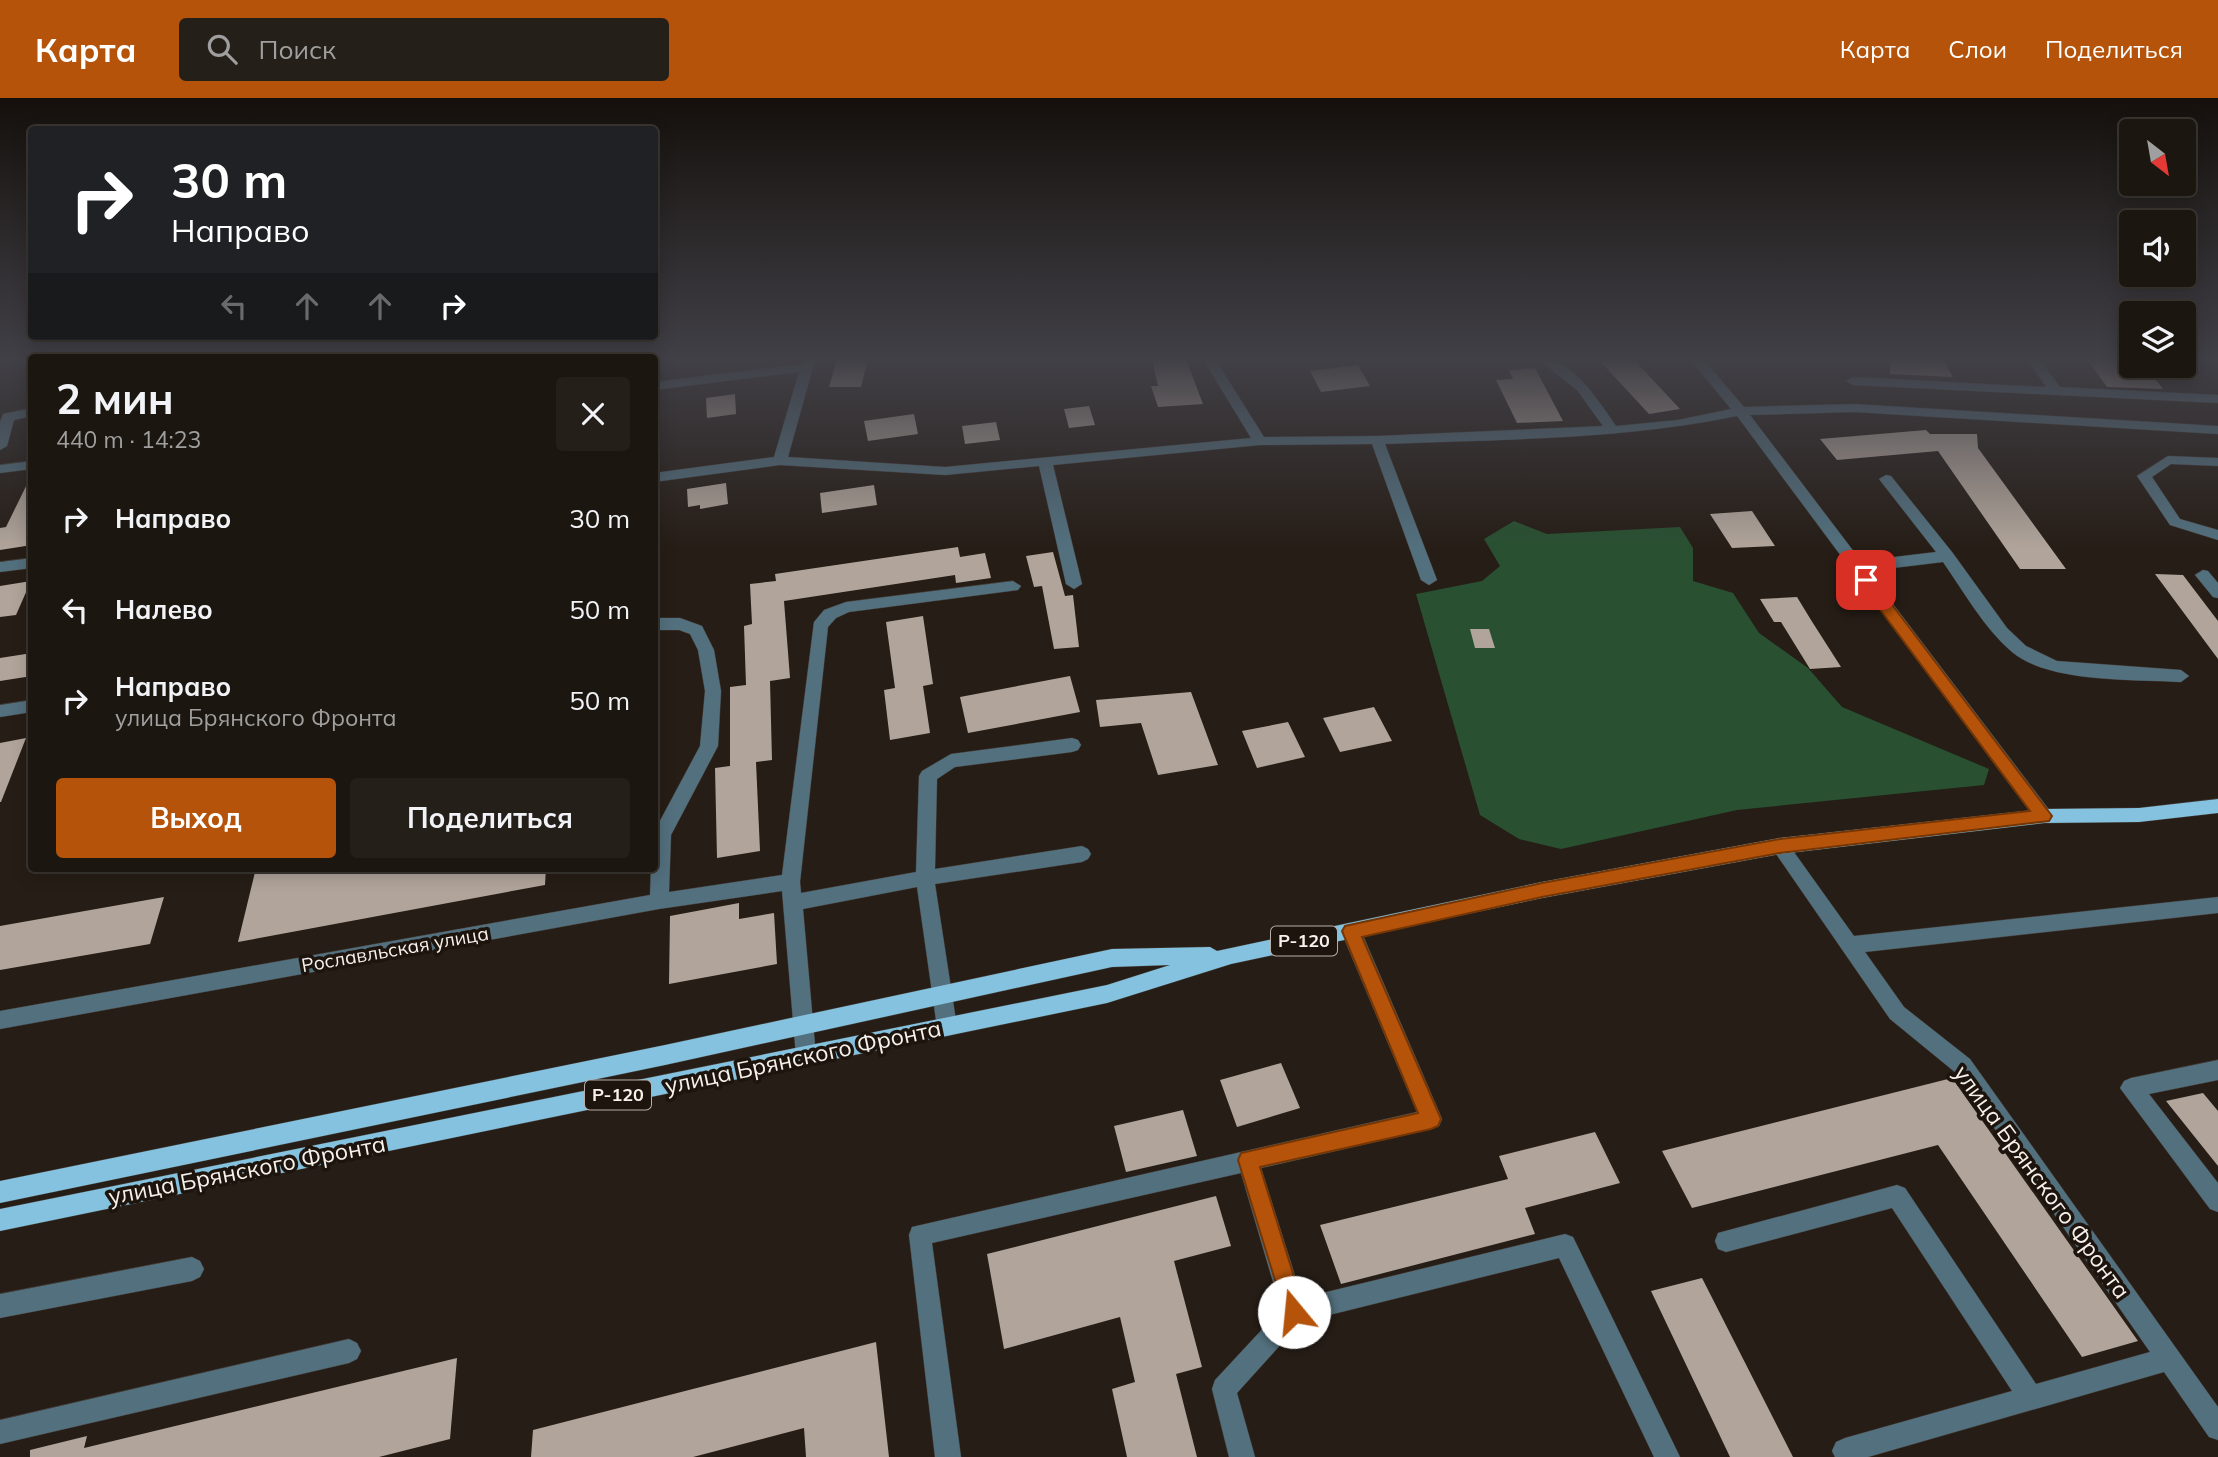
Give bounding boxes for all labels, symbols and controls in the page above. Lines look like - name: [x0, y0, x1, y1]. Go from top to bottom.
- search box: [179, 18, 669, 81]
- text: Карта: [35, 29, 137, 70]
- icon: search: [203, 30, 241, 68]
- text: Поиск: [259, 33, 336, 66]
- text: Карта: [1840, 34, 1910, 64]
- text: Слои: [1948, 34, 2007, 64]
- text: Поделиться: [2045, 34, 2183, 64]
- north arrow: [2119, 119, 2196, 196]
- map controls: [2119, 119, 2196, 378]
- text: 30 m: [171, 149, 287, 210]
- icon: right: [56, 154, 147, 245]
- text: Направо: [171, 210, 310, 250]
- button: sound: [2119, 210, 2196, 287]
- icon: left: [215, 287, 253, 325]
- icon: ahead: [288, 287, 326, 325]
- icon: ahead: [361, 287, 399, 325]
- icon: right: [434, 287, 472, 325]
- button: layers: [2119, 301, 2196, 378]
- text: 2 мин: [56, 372, 174, 425]
- button: close: [556, 377, 630, 451]
- text: 440 m · 14:23: [56, 425, 201, 454]
- icon: right: [56, 500, 94, 538]
- text: Направо: [115, 502, 231, 535]
- text: 30 m: [569, 502, 630, 535]
- pin: [1836, 550, 1896, 610]
- icon: arrive: [1847, 561, 1885, 599]
- icon: left: [56, 591, 94, 629]
- text: Налево: [115, 593, 213, 626]
- text: 50 m: [569, 593, 630, 626]
- text: Направо: [115, 670, 231, 703]
- icon: right: [56, 682, 94, 720]
- text: 50 m: [569, 684, 630, 717]
- text: улица Брянского Фронта: [115, 703, 397, 732]
- button: Выход: [56, 778, 336, 858]
- button: Поделиться: [350, 778, 630, 858]
- street label: Рославльская улица: [299, 921, 491, 977]
- road number: Р-120: [1271, 926, 1337, 956]
- street label: улица Брянского Фронта: [662, 1013, 944, 1100]
- street label: улица Брянского Фронта: [1948, 1059, 2137, 1304]
- road number: Р-120: [585, 1080, 651, 1110]
- street label: улица Брянского Фронта: [106, 1128, 388, 1211]
- position arrow: [1257, 1275, 1331, 1349]

